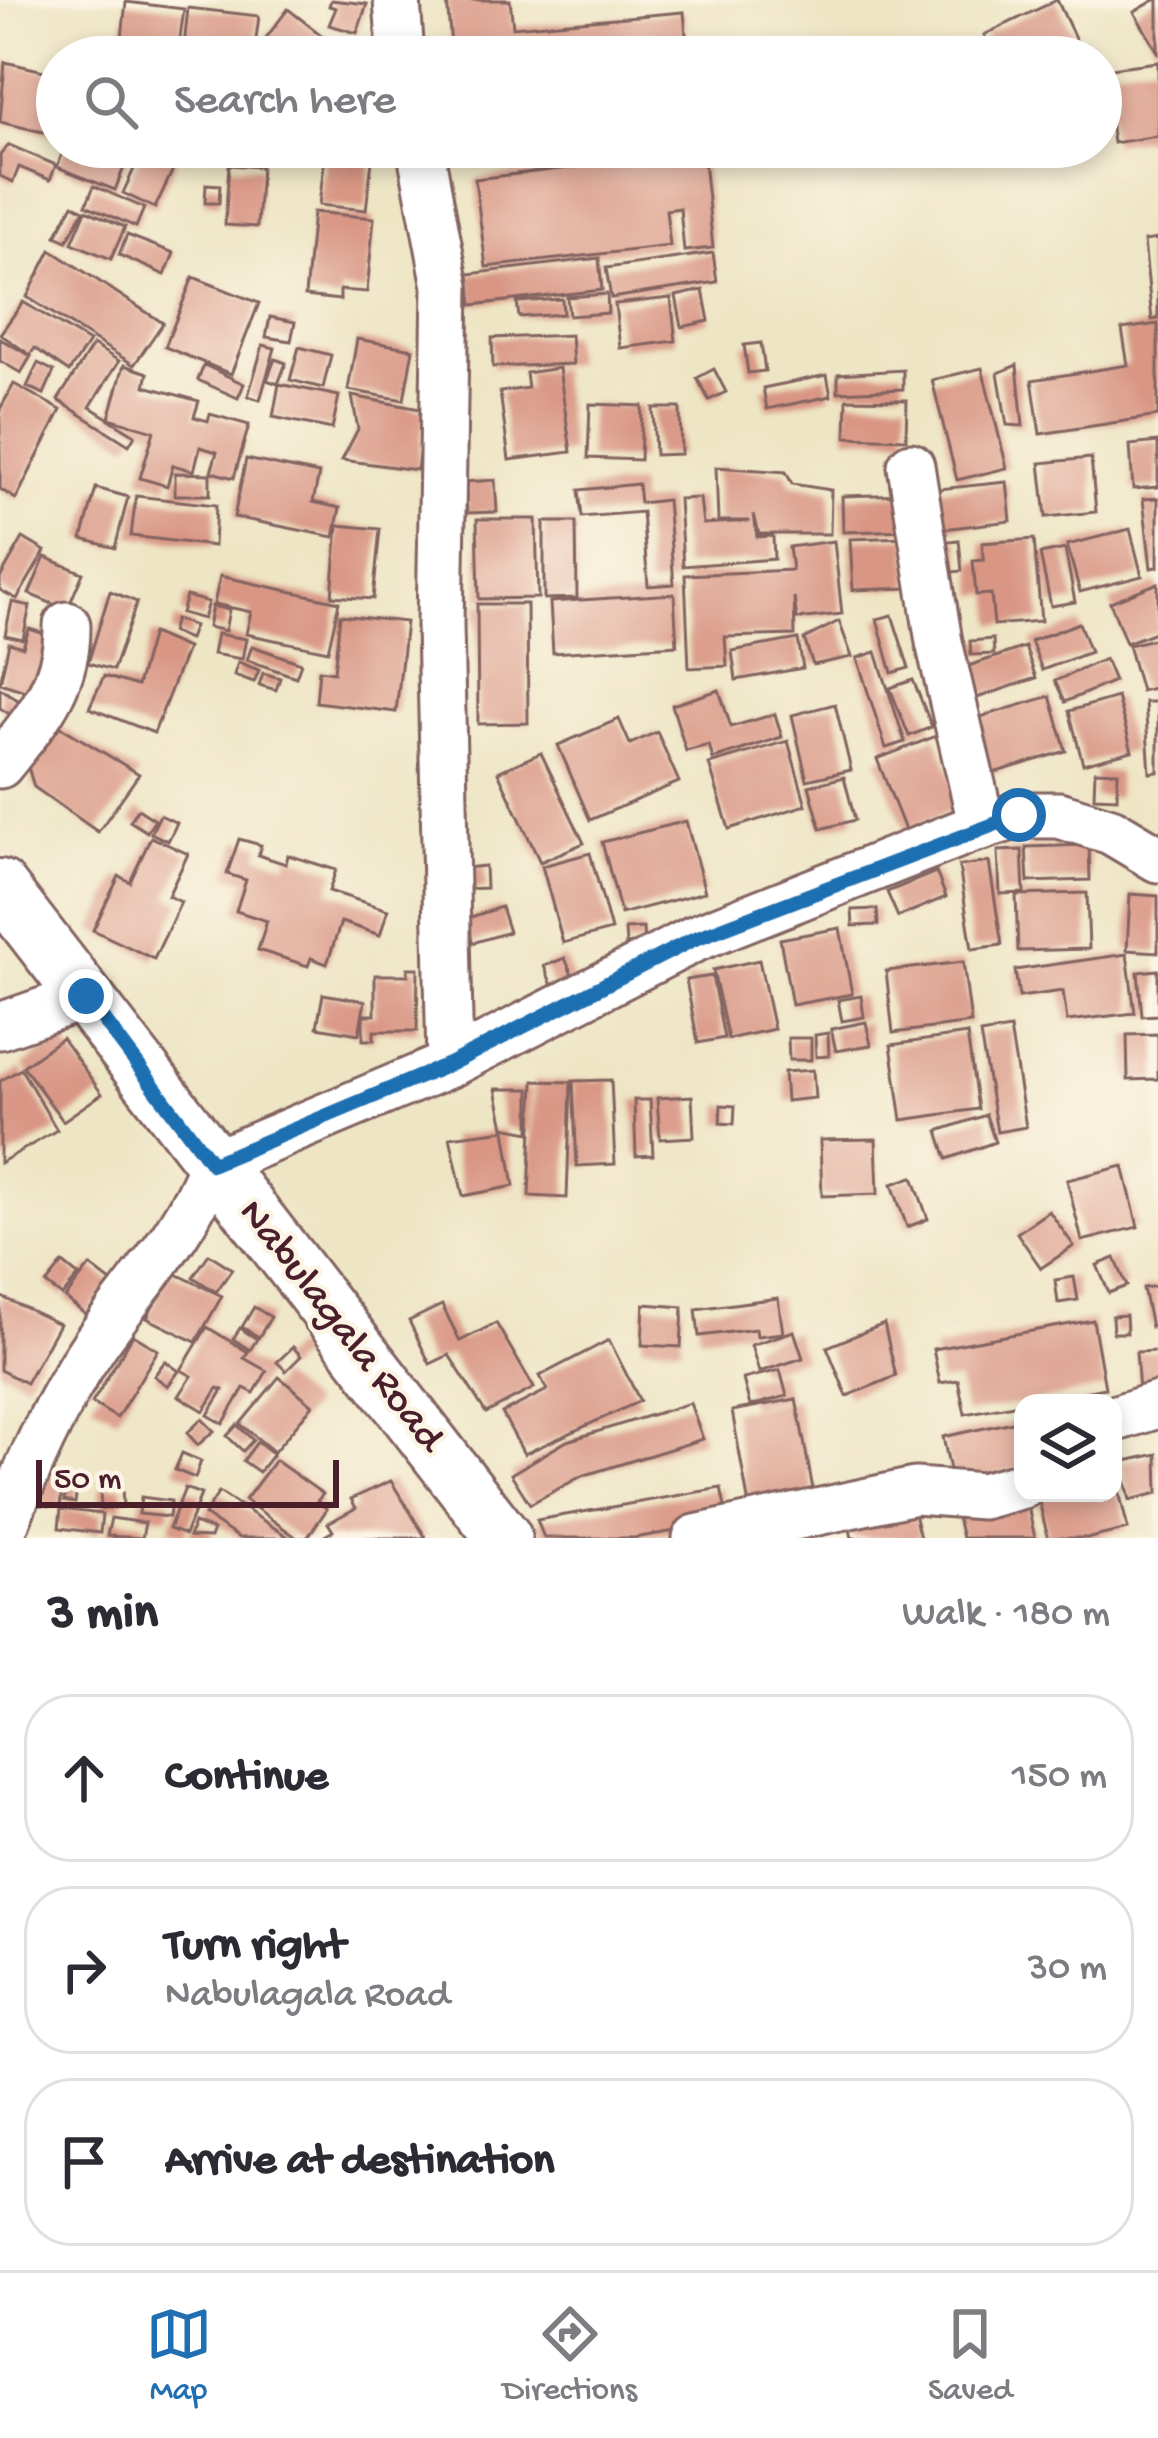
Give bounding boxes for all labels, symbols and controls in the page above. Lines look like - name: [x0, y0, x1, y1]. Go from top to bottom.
- search box: [36, 36, 1122, 168]
- icon: search: [78, 69, 144, 135]
- text: Search here: [174, 76, 396, 129]
- route start: [992, 788, 1046, 842]
- route end: [59, 969, 113, 1023]
- street label: Nabulagala Road: [225, 1191, 455, 1466]
- map controls: [1014, 1394, 1122, 1502]
- button: layers: [1014, 1394, 1122, 1502]
- scale bar: [36, 1454, 339, 1507]
- text: 50 m: [54, 1462, 121, 1500]
- text: 3 min: [48, 1586, 158, 1646]
- text: Walk · 180 m: [902, 1593, 1110, 1639]
- icon: ahead: [51, 1745, 117, 1811]
- text: Continue: [165, 1752, 328, 1805]
- text: 150 m: [1012, 1755, 1107, 1801]
- text: Turn right: [165, 1921, 345, 1974]
- icon: right: [51, 1937, 117, 2003]
- text: 30 m: [1028, 1947, 1107, 1993]
- text: Nabulagala Road: [165, 1974, 450, 2020]
- icon: arrive: [51, 2129, 117, 2195]
- text: Arrive at destination: [165, 2136, 554, 2189]
- tab: Map: [146, 2301, 212, 2411]
- tab: Directions: [503, 2301, 637, 2411]
- tab: Saved: [928, 2301, 1012, 2411]

